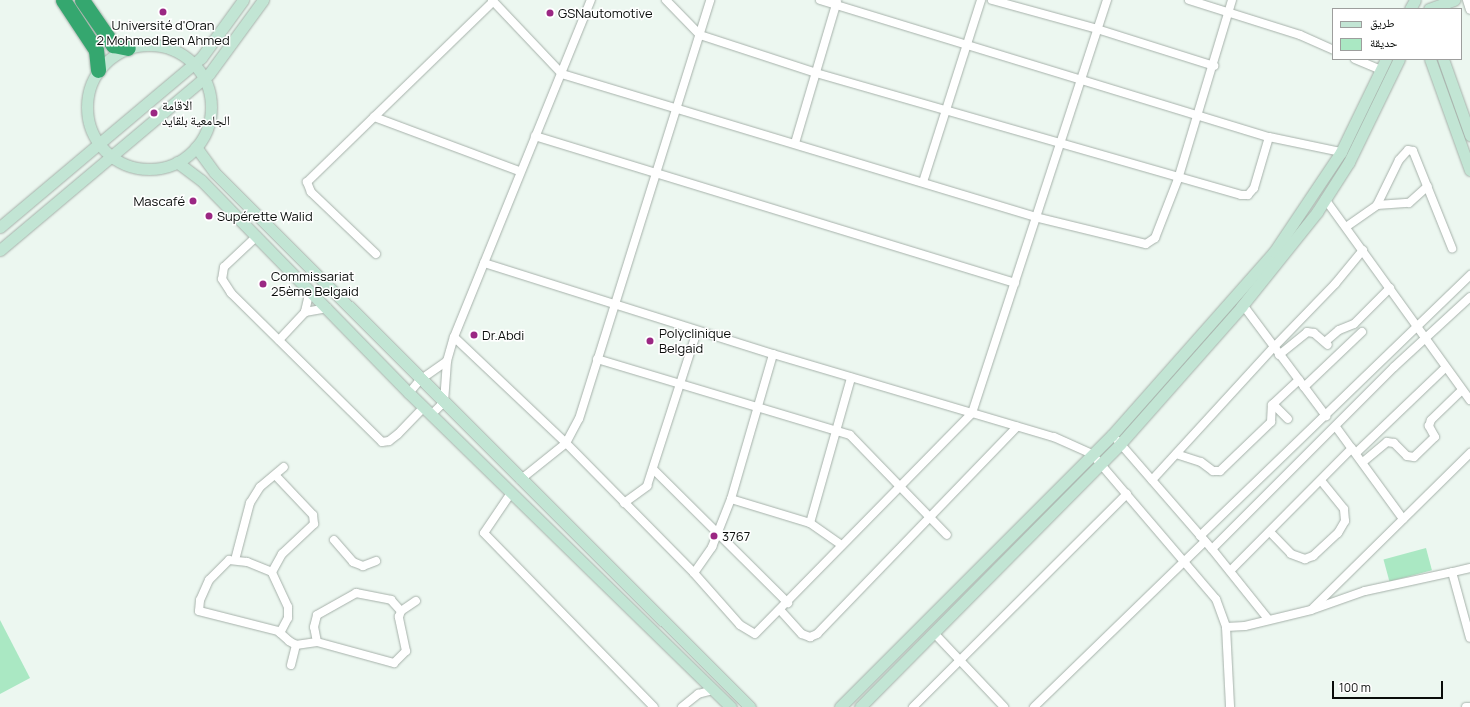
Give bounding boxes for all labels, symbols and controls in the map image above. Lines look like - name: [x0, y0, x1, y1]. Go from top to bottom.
- place label: GSNautomotive: [558, 5, 653, 21]
- marker: Université d'Oran 2 Mohmed Ben Ahmed: [158, 7, 168, 17]
- marker: GSNautomotive: [545, 8, 555, 18]
- legend: [1332, 8, 1462, 60]
- text: طريق: [1370, 14, 1395, 31]
- place label: Université d'Oran 2 Mohmed Ben Ahmed: [96, 18, 230, 49]
- text: حديقة: [1370, 34, 1398, 51]
- place label: الاقامة الجامعية بلقايد: [162, 98, 230, 129]
- marker: الاقامة الجامعية بلقايد: [149, 108, 159, 118]
- place label: Mascafé: [133, 193, 185, 209]
- marker: Mascafé: [188, 196, 198, 206]
- place label: Supérette Walid: [217, 208, 313, 224]
- marker: Supérette Walid: [204, 211, 214, 221]
- place label: Commissariat 25ème Belgaid: [271, 269, 359, 300]
- marker: Commissariat 25ème Belgaid: [258, 279, 268, 289]
- place label: Polyclinique Belgaid: [659, 326, 731, 357]
- place label: Dr.Abdi: [482, 327, 524, 343]
- marker: Dr.Abdi: [469, 330, 479, 340]
- marker: Polyclinique Belgaid: [644, 335, 656, 347]
- place label: 3767: [722, 528, 750, 544]
- marker: 3767: [709, 531, 719, 541]
- scale bar: [1334, 673, 1445, 699]
- text: 100 m: [1339, 679, 1371, 696]

